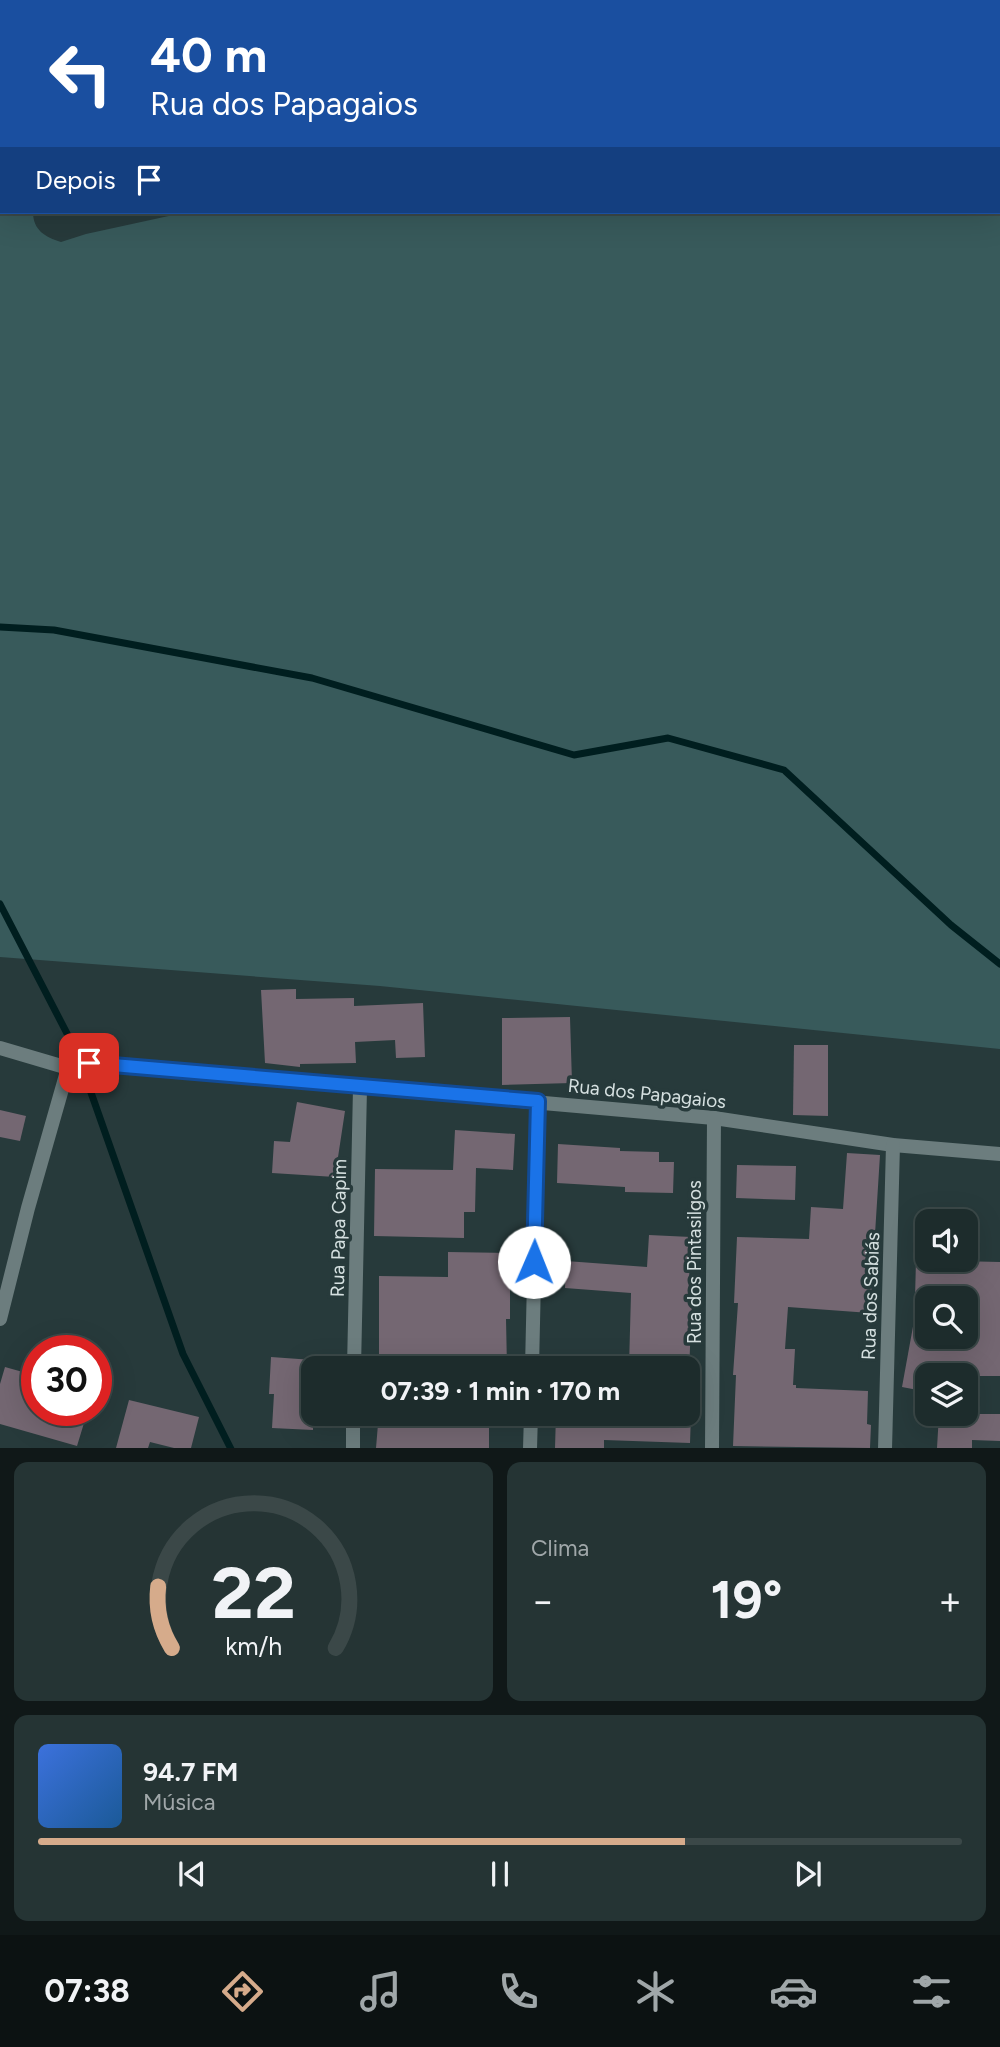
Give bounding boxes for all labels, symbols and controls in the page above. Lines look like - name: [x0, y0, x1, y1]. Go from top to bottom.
- text: 40 m: [150, 25, 267, 84]
- icon: left: [35, 28, 126, 119]
- text: Rua dos Papagaios: [150, 85, 418, 123]
- icon: arrive: [130, 161, 168, 199]
- text: Depois: [35, 164, 116, 196]
- pin: [59, 1033, 119, 1093]
- icon: arrive: [70, 1044, 108, 1082]
- street label: Rua dos Papagaios: [567, 1074, 727, 1113]
- street label: Rua Papa Capim: [326, 1159, 351, 1297]
- street label: Rua dos Pintasilgos: [683, 1180, 706, 1344]
- map controls: [915, 1209, 978, 1426]
- button: sound: [915, 1209, 978, 1272]
- position arrow: [497, 1225, 571, 1299]
- street label: Rua dos Sabiás: [857, 1232, 884, 1360]
- button: search: [915, 1286, 978, 1349]
- speed limit sign: 30: [21, 1335, 112, 1426]
- button: layers: [915, 1363, 978, 1426]
- text: 07:39 · 1 min · 170 m: [381, 1375, 620, 1407]
- text: Clima: [531, 1534, 589, 1562]
- text: 22: [211, 1549, 296, 1636]
- text: 19°: [711, 1569, 782, 1631]
- text: −: [531, 1578, 555, 1624]
- text: +: [938, 1578, 962, 1624]
- text: km/h: [225, 1630, 282, 1660]
- text: 94.7 FM: [143, 1756, 238, 1788]
- text: Música: [143, 1788, 216, 1816]
- icon: previous: [173, 1855, 211, 1893]
- icon: pause: [481, 1855, 519, 1893]
- icon: next: [789, 1855, 827, 1893]
- icon: directions: [218, 1967, 267, 2016]
- icon: music: [356, 1967, 405, 2016]
- icon: phone: [494, 1967, 543, 2016]
- icon: climate: [631, 1967, 680, 2016]
- icon: car: [769, 1967, 818, 2016]
- icon: filters: [907, 1967, 956, 2016]
- text: 07:38: [44, 1972, 130, 2010]

